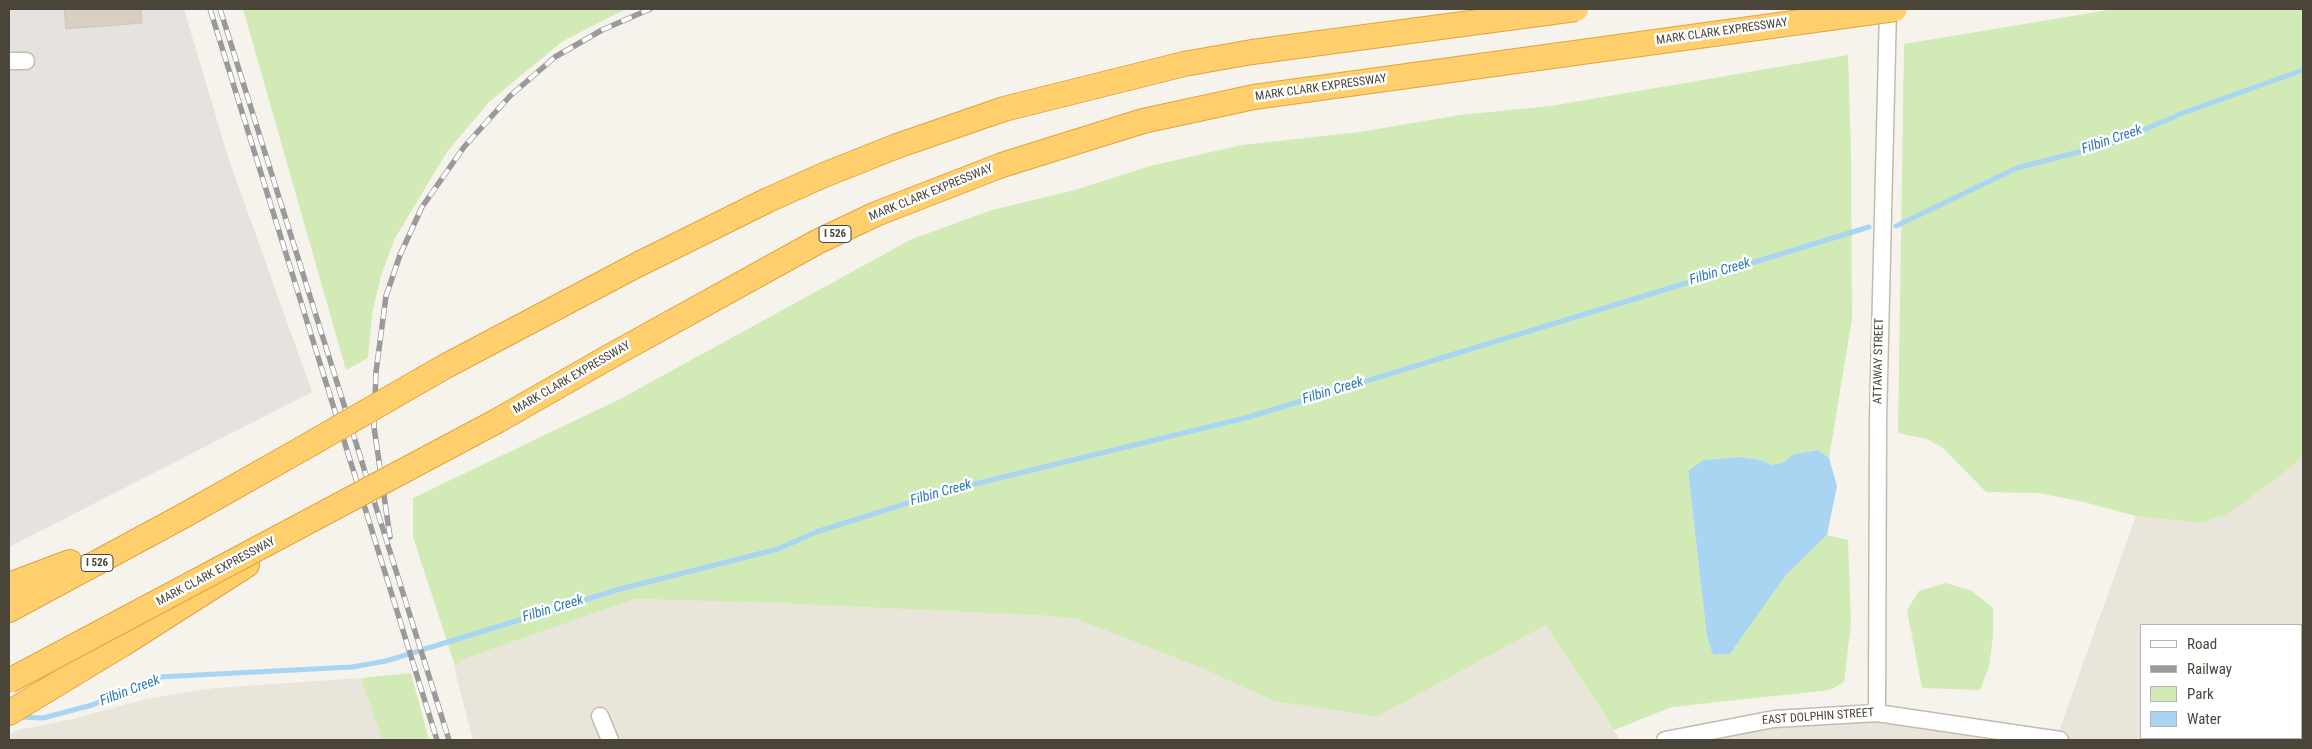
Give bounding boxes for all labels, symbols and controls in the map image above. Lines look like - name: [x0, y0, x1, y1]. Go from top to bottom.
- street label: MARK CLARK EXPRESSWAY: [1655, 16, 1789, 48]
- street label: MARK CLARK EXPRESSWAY: [1254, 72, 1388, 104]
- water label: Filbin Creek: [2080, 122, 2144, 158]
- street label: MARK CLARK EXPRESSWAY: [867, 162, 995, 224]
- road number: I 526: [819, 225, 851, 242]
- water label: Filbin Creek: [1687, 255, 1753, 289]
- street label: ATTAWAY STREET: [1871, 318, 1887, 404]
- street label: MARK CLARK EXPRESSWAY: [511, 339, 633, 417]
- water label: Filbin Creek: [1300, 374, 1366, 408]
- water label: Filbin Creek: [908, 476, 974, 510]
- street label: MARK CLARK EXPRESSWAY: [154, 535, 278, 609]
- road number: I 526: [81, 554, 113, 572]
- water label: Filbin Creek: [520, 592, 586, 626]
- legend: [2140, 624, 2302, 739]
- text: Road: [2187, 635, 2217, 653]
- text: Railway: [2187, 660, 2232, 678]
- water label: Filbin Creek: [98, 672, 162, 710]
- text: Park: [2187, 685, 2214, 703]
- street label: EAST DOLPHIN STREET: [1761, 706, 1875, 728]
- text: Water: [2187, 710, 2221, 728]

